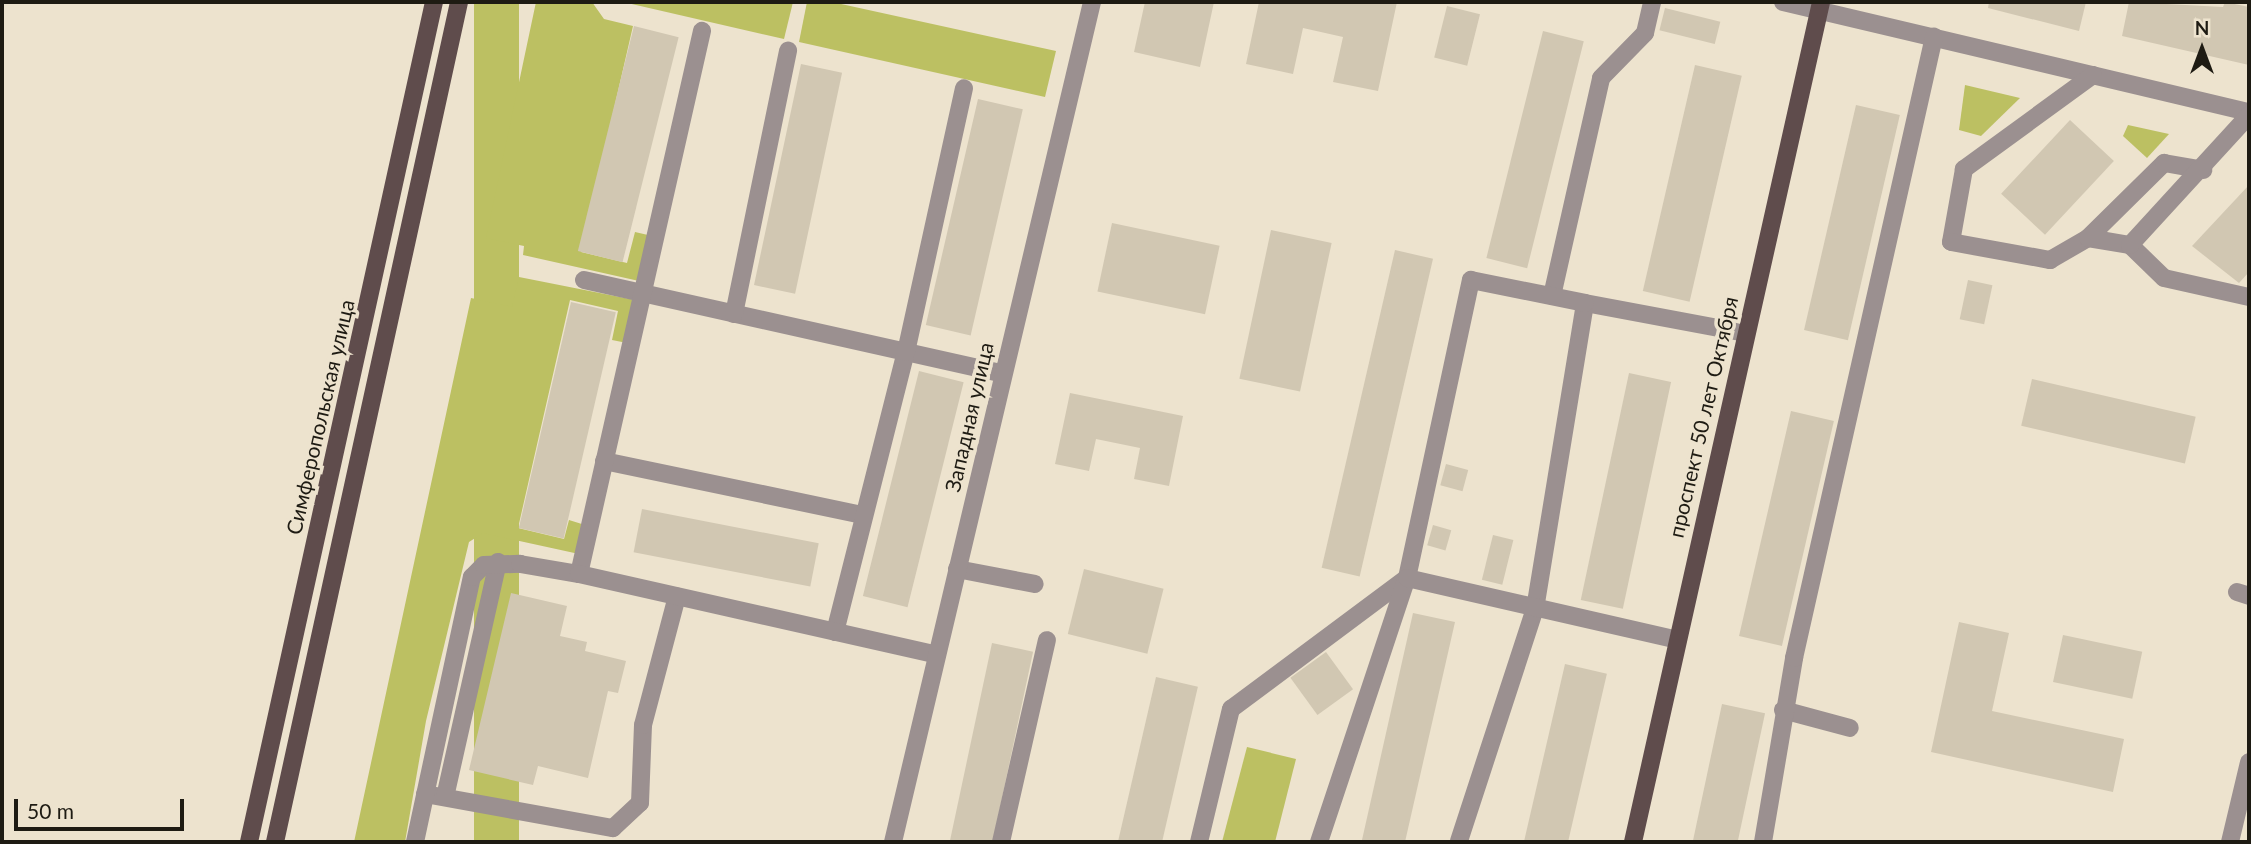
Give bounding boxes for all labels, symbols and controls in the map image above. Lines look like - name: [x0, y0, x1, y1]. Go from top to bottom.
- north arrow: [2167, 14, 2237, 84]
- text: N: [2195, 16, 2209, 39]
- street label: проспект 50 лет Октября: [1663, 294, 1743, 540]
- street label: Симферопольская улица: [281, 297, 359, 537]
- street label: Западная улица: [940, 340, 998, 494]
- scale bar: [18, 784, 187, 828]
- text: 50 m: [27, 798, 74, 823]

